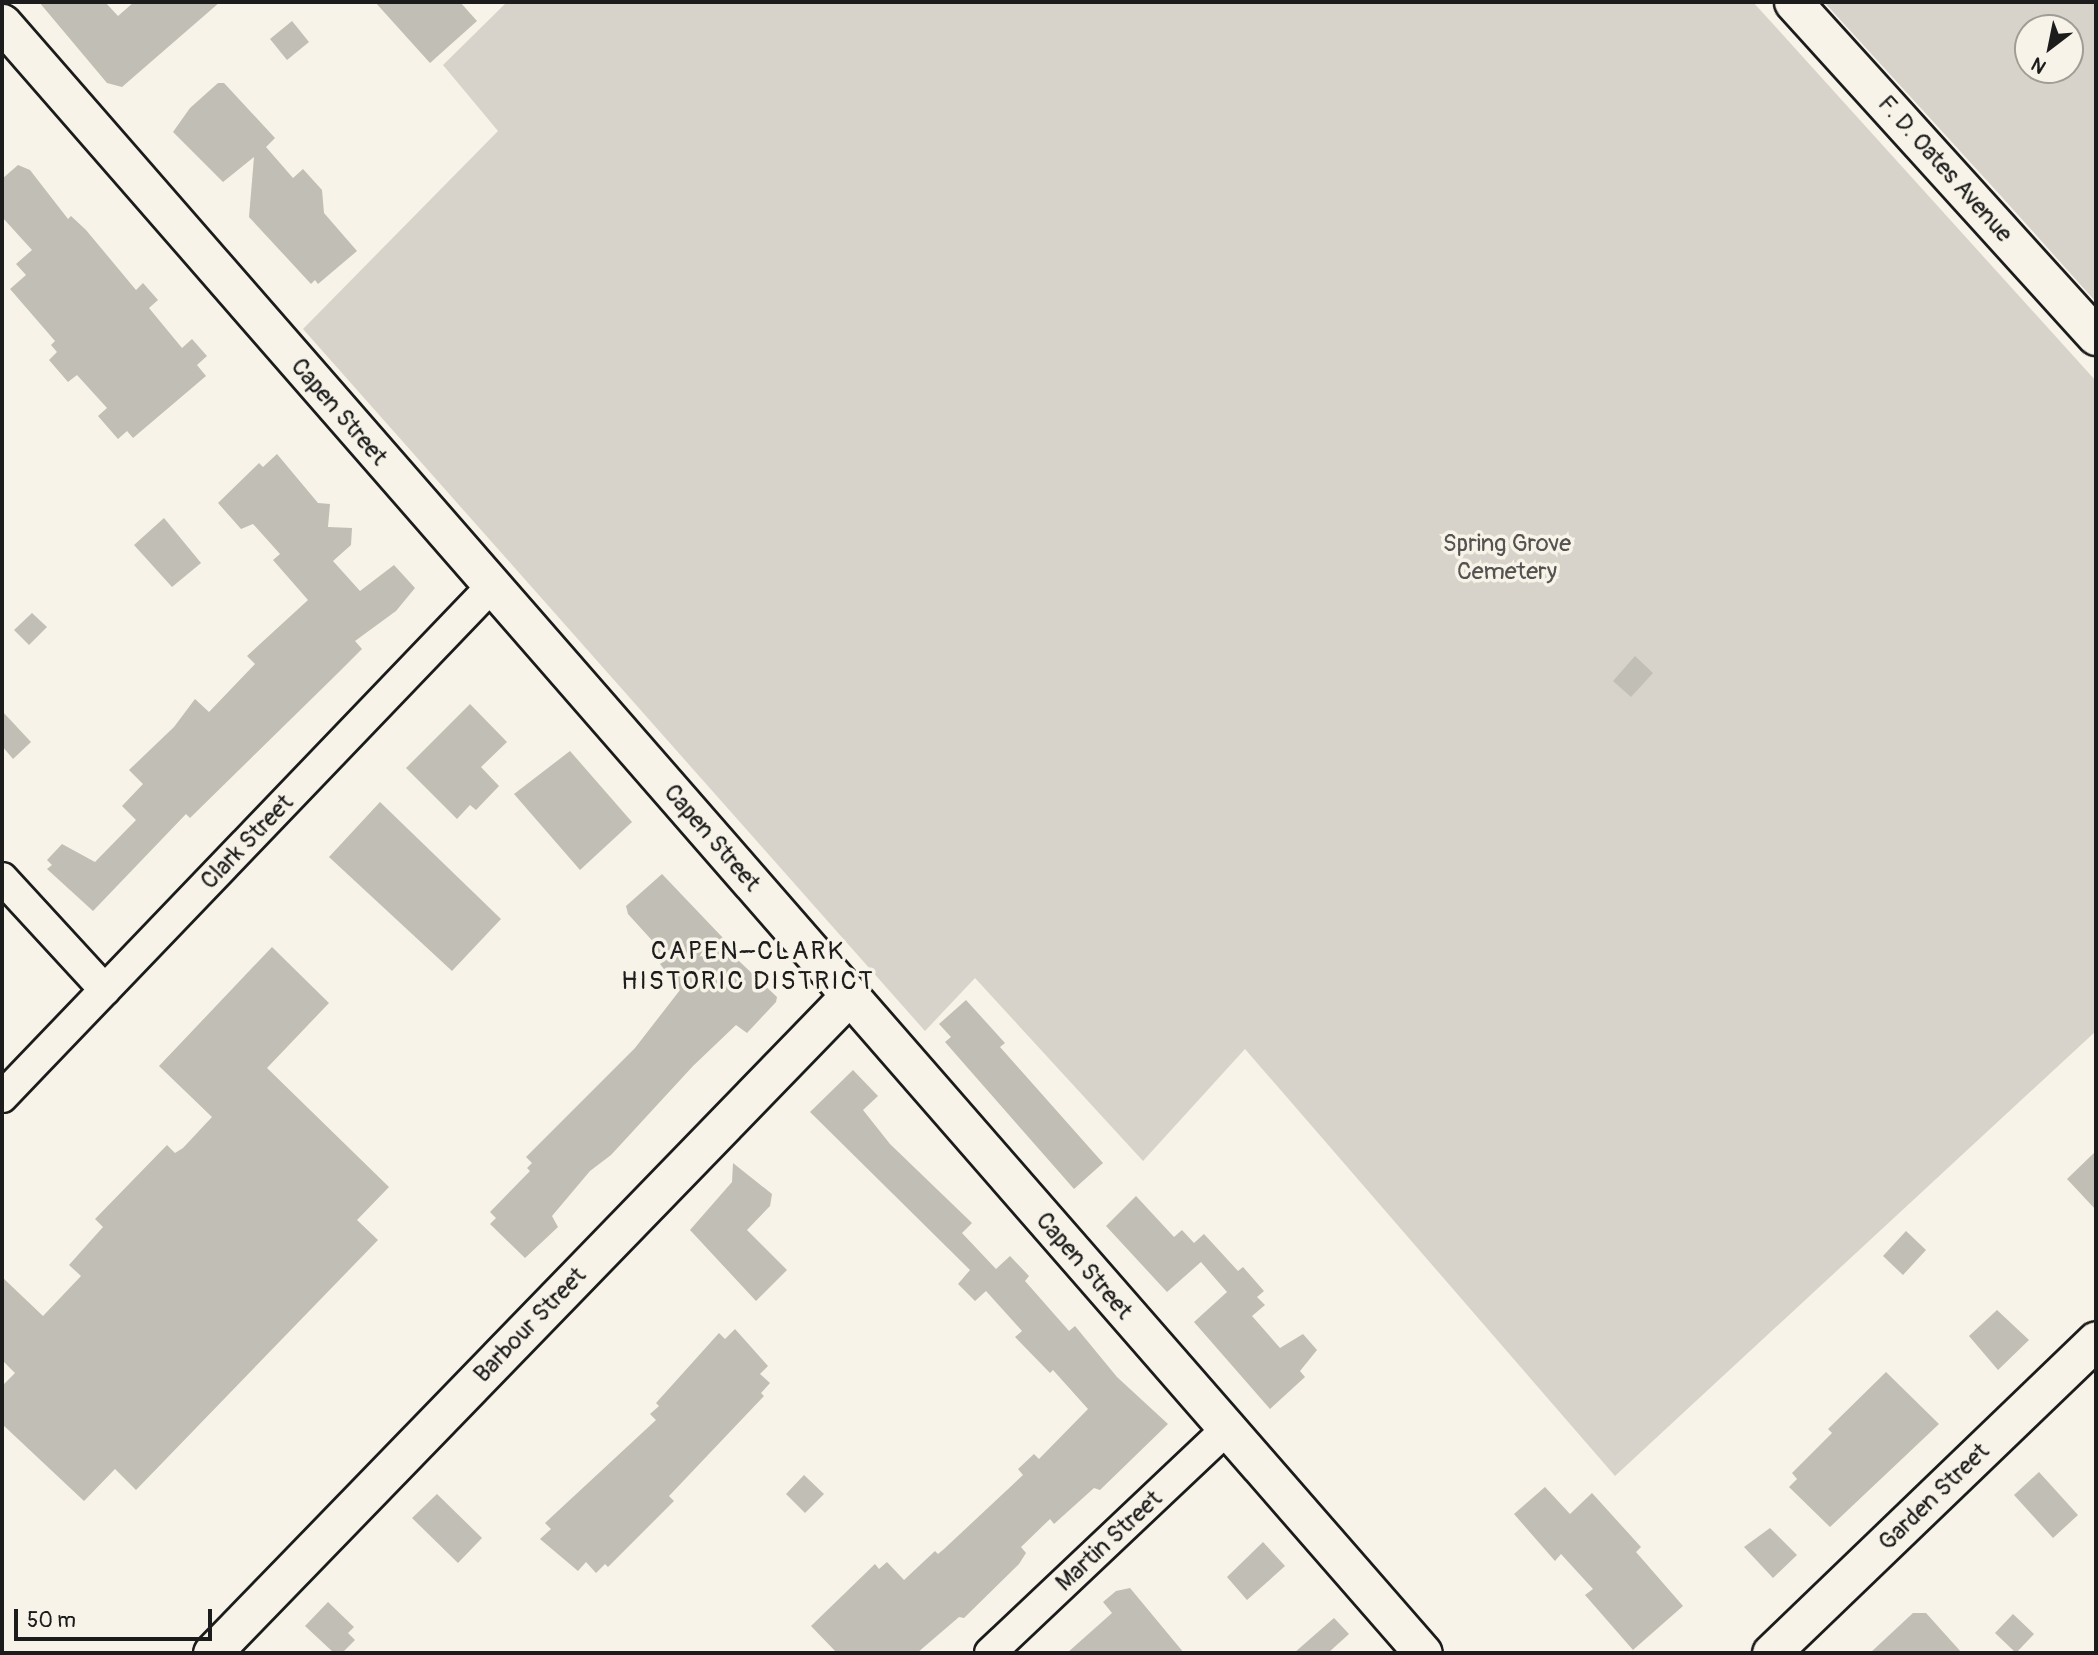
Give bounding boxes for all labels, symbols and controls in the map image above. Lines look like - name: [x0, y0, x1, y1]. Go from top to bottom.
- north arrow: [2014, 14, 2084, 84]
- text: N: [2027, 52, 2051, 79]
- street label: F. D. Oates Avenue: [1872, 90, 2018, 248]
- street label: Capen Street: [285, 353, 393, 471]
- park label: Spring Grove Cemetery: [1443, 530, 1571, 586]
- street label: Capen Street: [658, 779, 766, 897]
- street label: Clark Street: [195, 789, 299, 895]
- district label: CAPEN–CLARK HISTORIC DISTRICT: [623, 936, 873, 998]
- street label: Capen Street: [1030, 1207, 1138, 1325]
- street label: Barbour Street: [468, 1261, 592, 1389]
- street label: Garden Street: [1873, 1437, 1995, 1557]
- street label: Martin Street: [1050, 1485, 1168, 1597]
- scale bar: [18, 1596, 215, 1640]
- text: 50 m: [27, 1607, 76, 1634]

